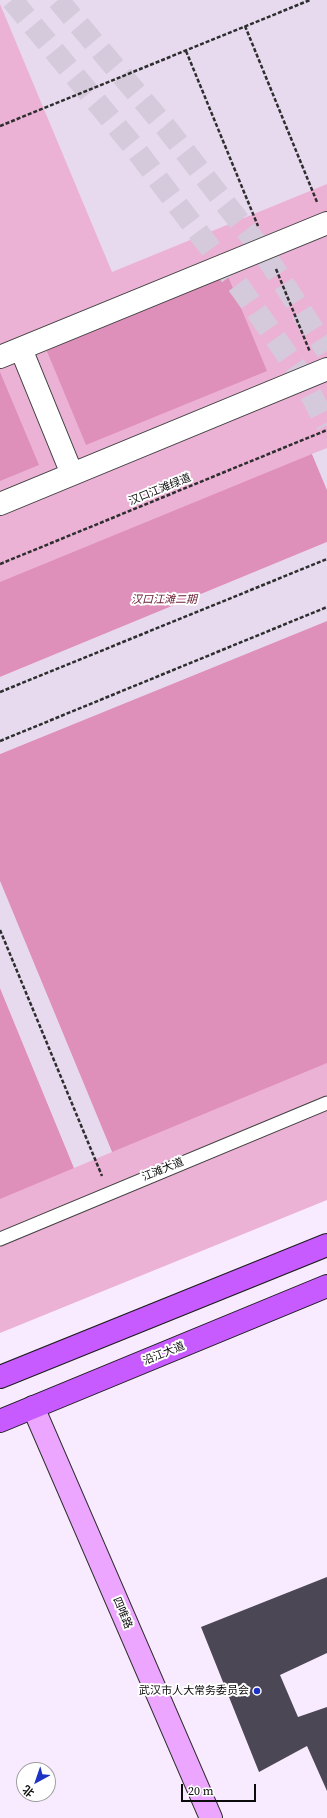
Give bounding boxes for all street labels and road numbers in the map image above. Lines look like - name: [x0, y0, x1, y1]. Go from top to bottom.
- street label: 汉口江滩绿道: [127, 472, 193, 508]
- street label: 江滩大道: [140, 1156, 186, 1184]
- street label: 沿江大道: [141, 1340, 187, 1368]
- street label: 四唯路: [109, 1595, 135, 1631]

